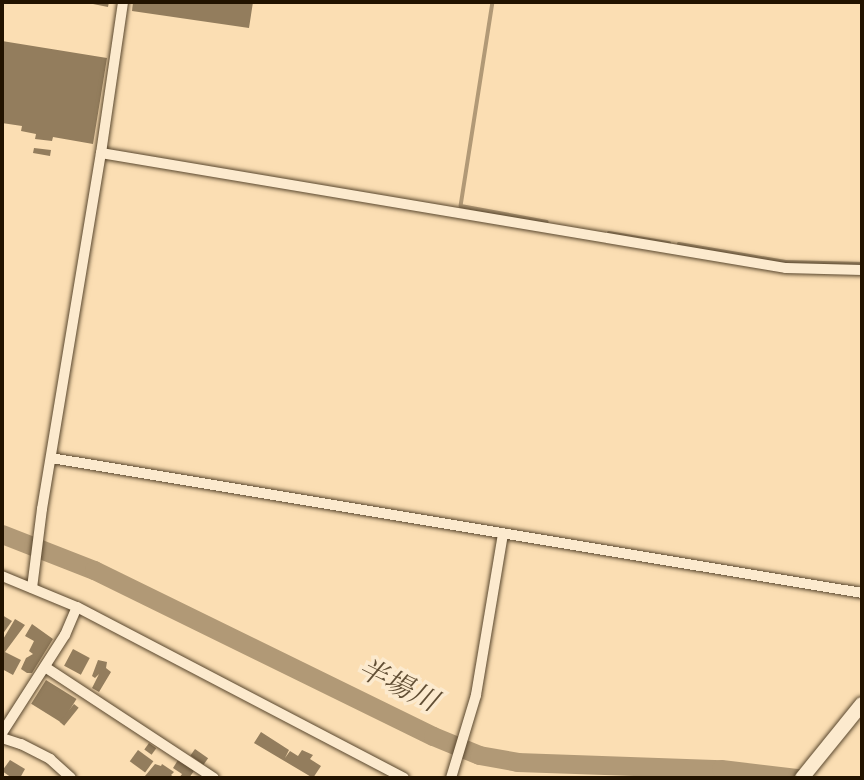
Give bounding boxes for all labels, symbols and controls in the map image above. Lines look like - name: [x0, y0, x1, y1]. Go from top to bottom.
- water label: 半場川: [353, 651, 443, 719]

